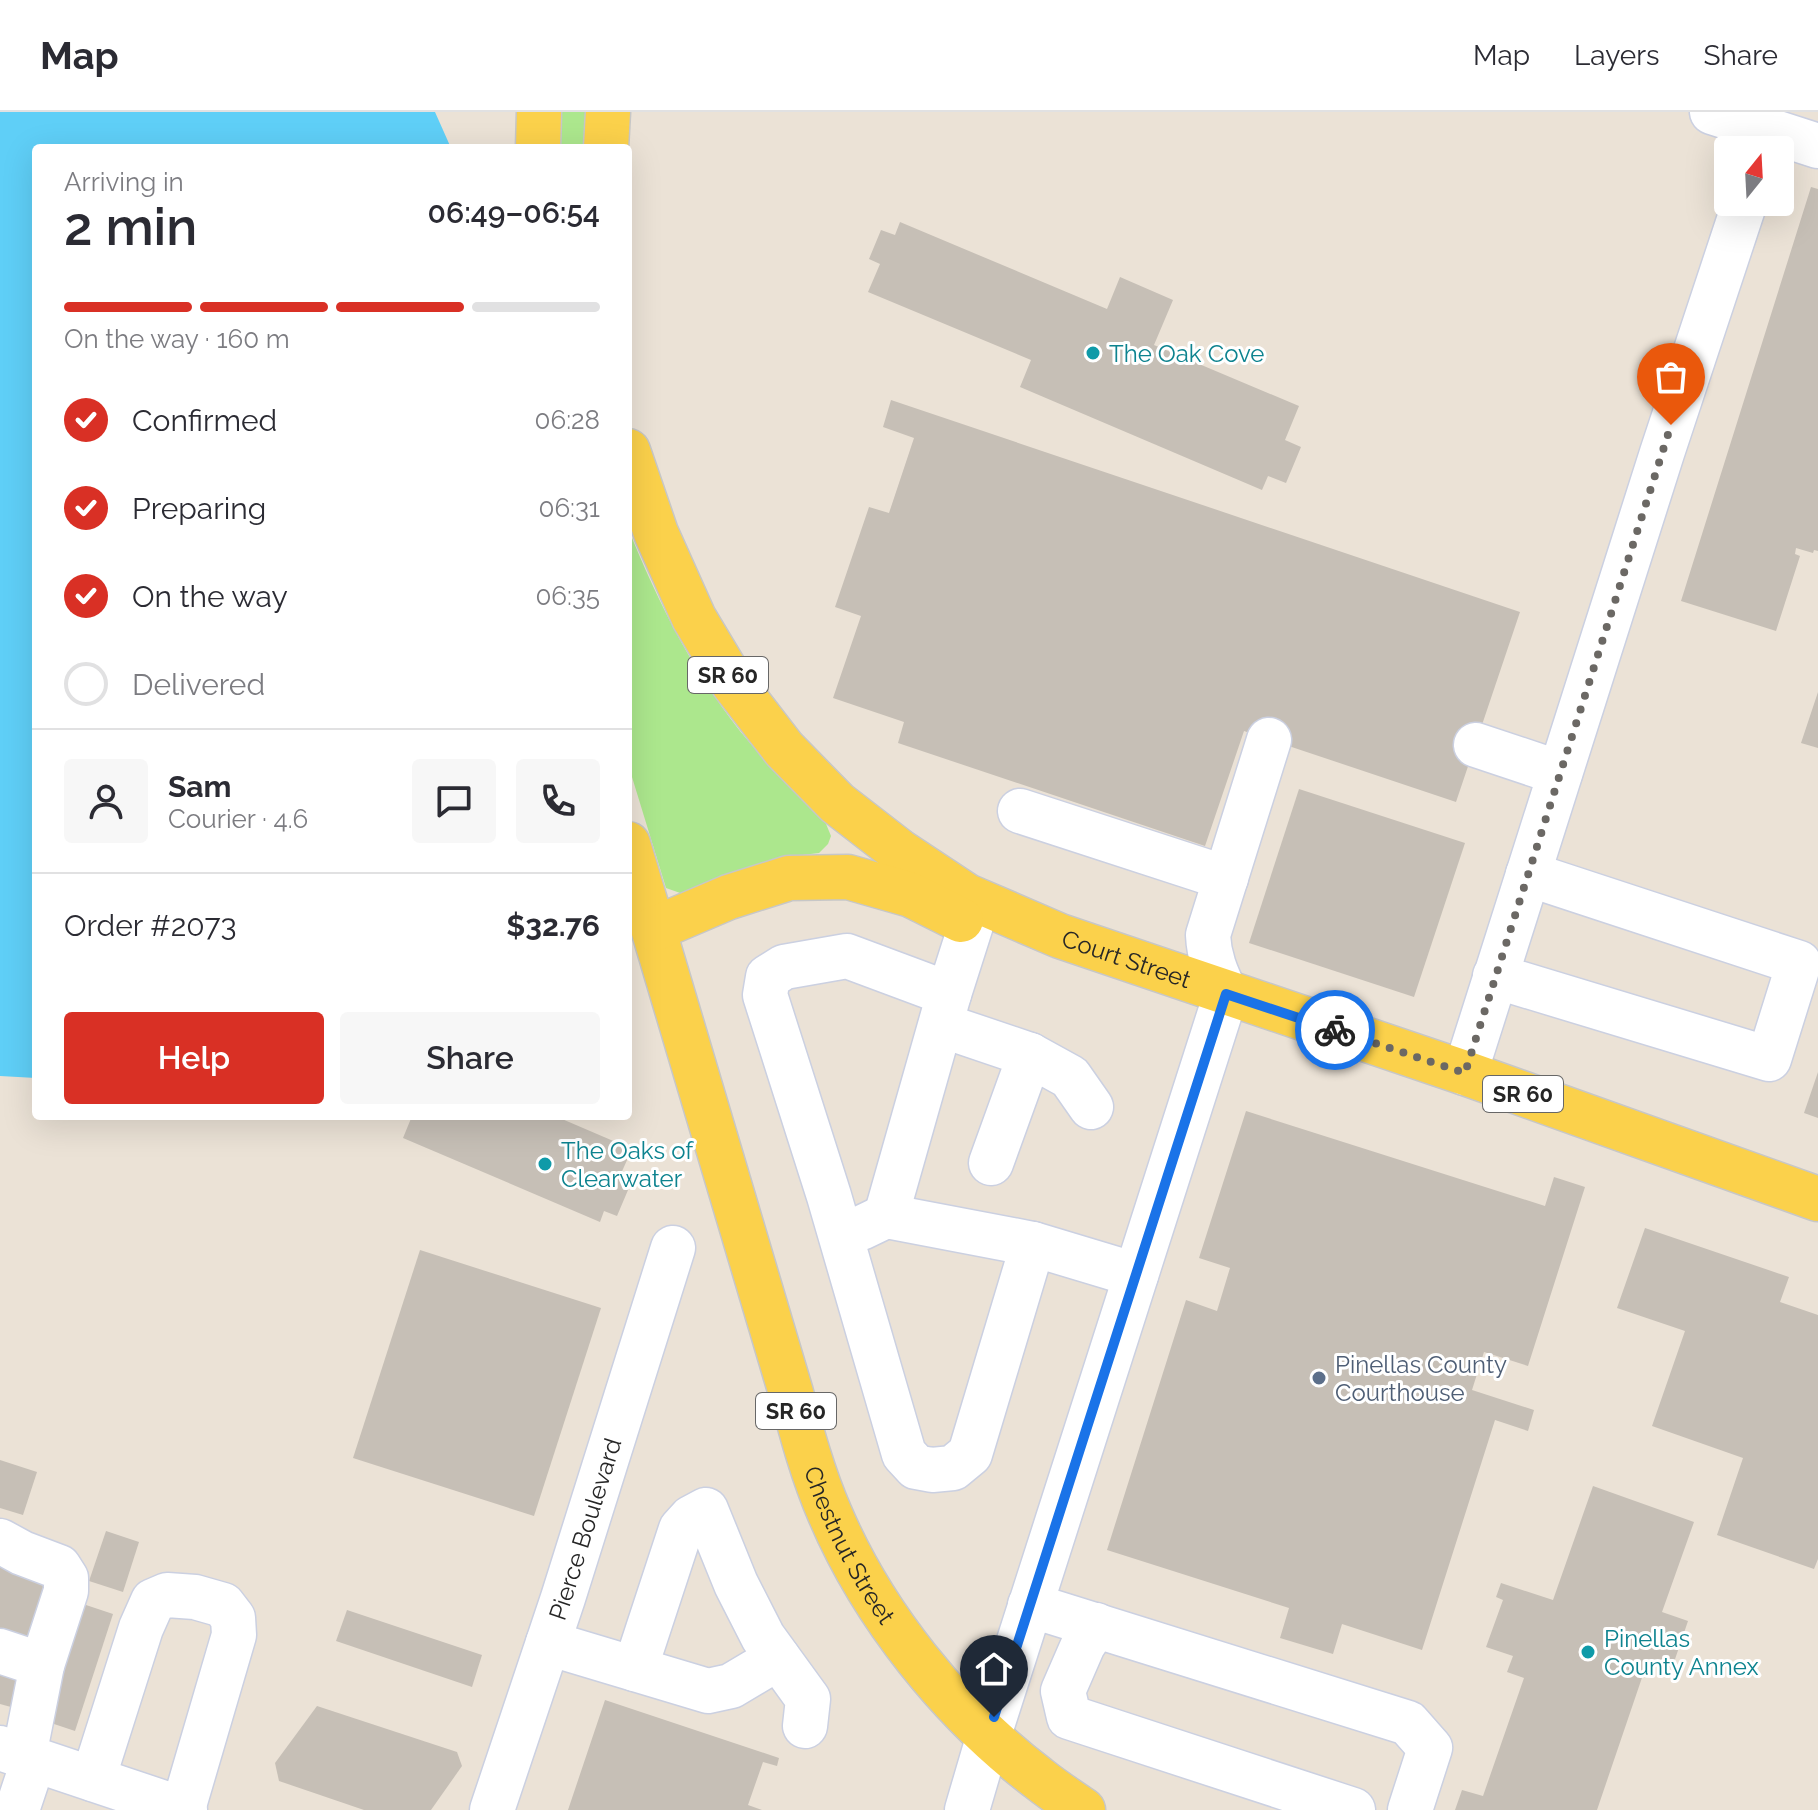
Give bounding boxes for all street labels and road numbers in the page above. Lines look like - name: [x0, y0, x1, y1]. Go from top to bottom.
- road number: SR 60: [688, 657, 768, 693]
- street label: Court Street: [1058, 923, 1195, 994]
- road number: SR 60: [1483, 1076, 1563, 1112]
- road number: SR 60: [756, 1393, 836, 1429]
- street label: Pierce Boulevard: [542, 1434, 627, 1624]
- street label: Chestnut Street: [798, 1462, 901, 1629]

